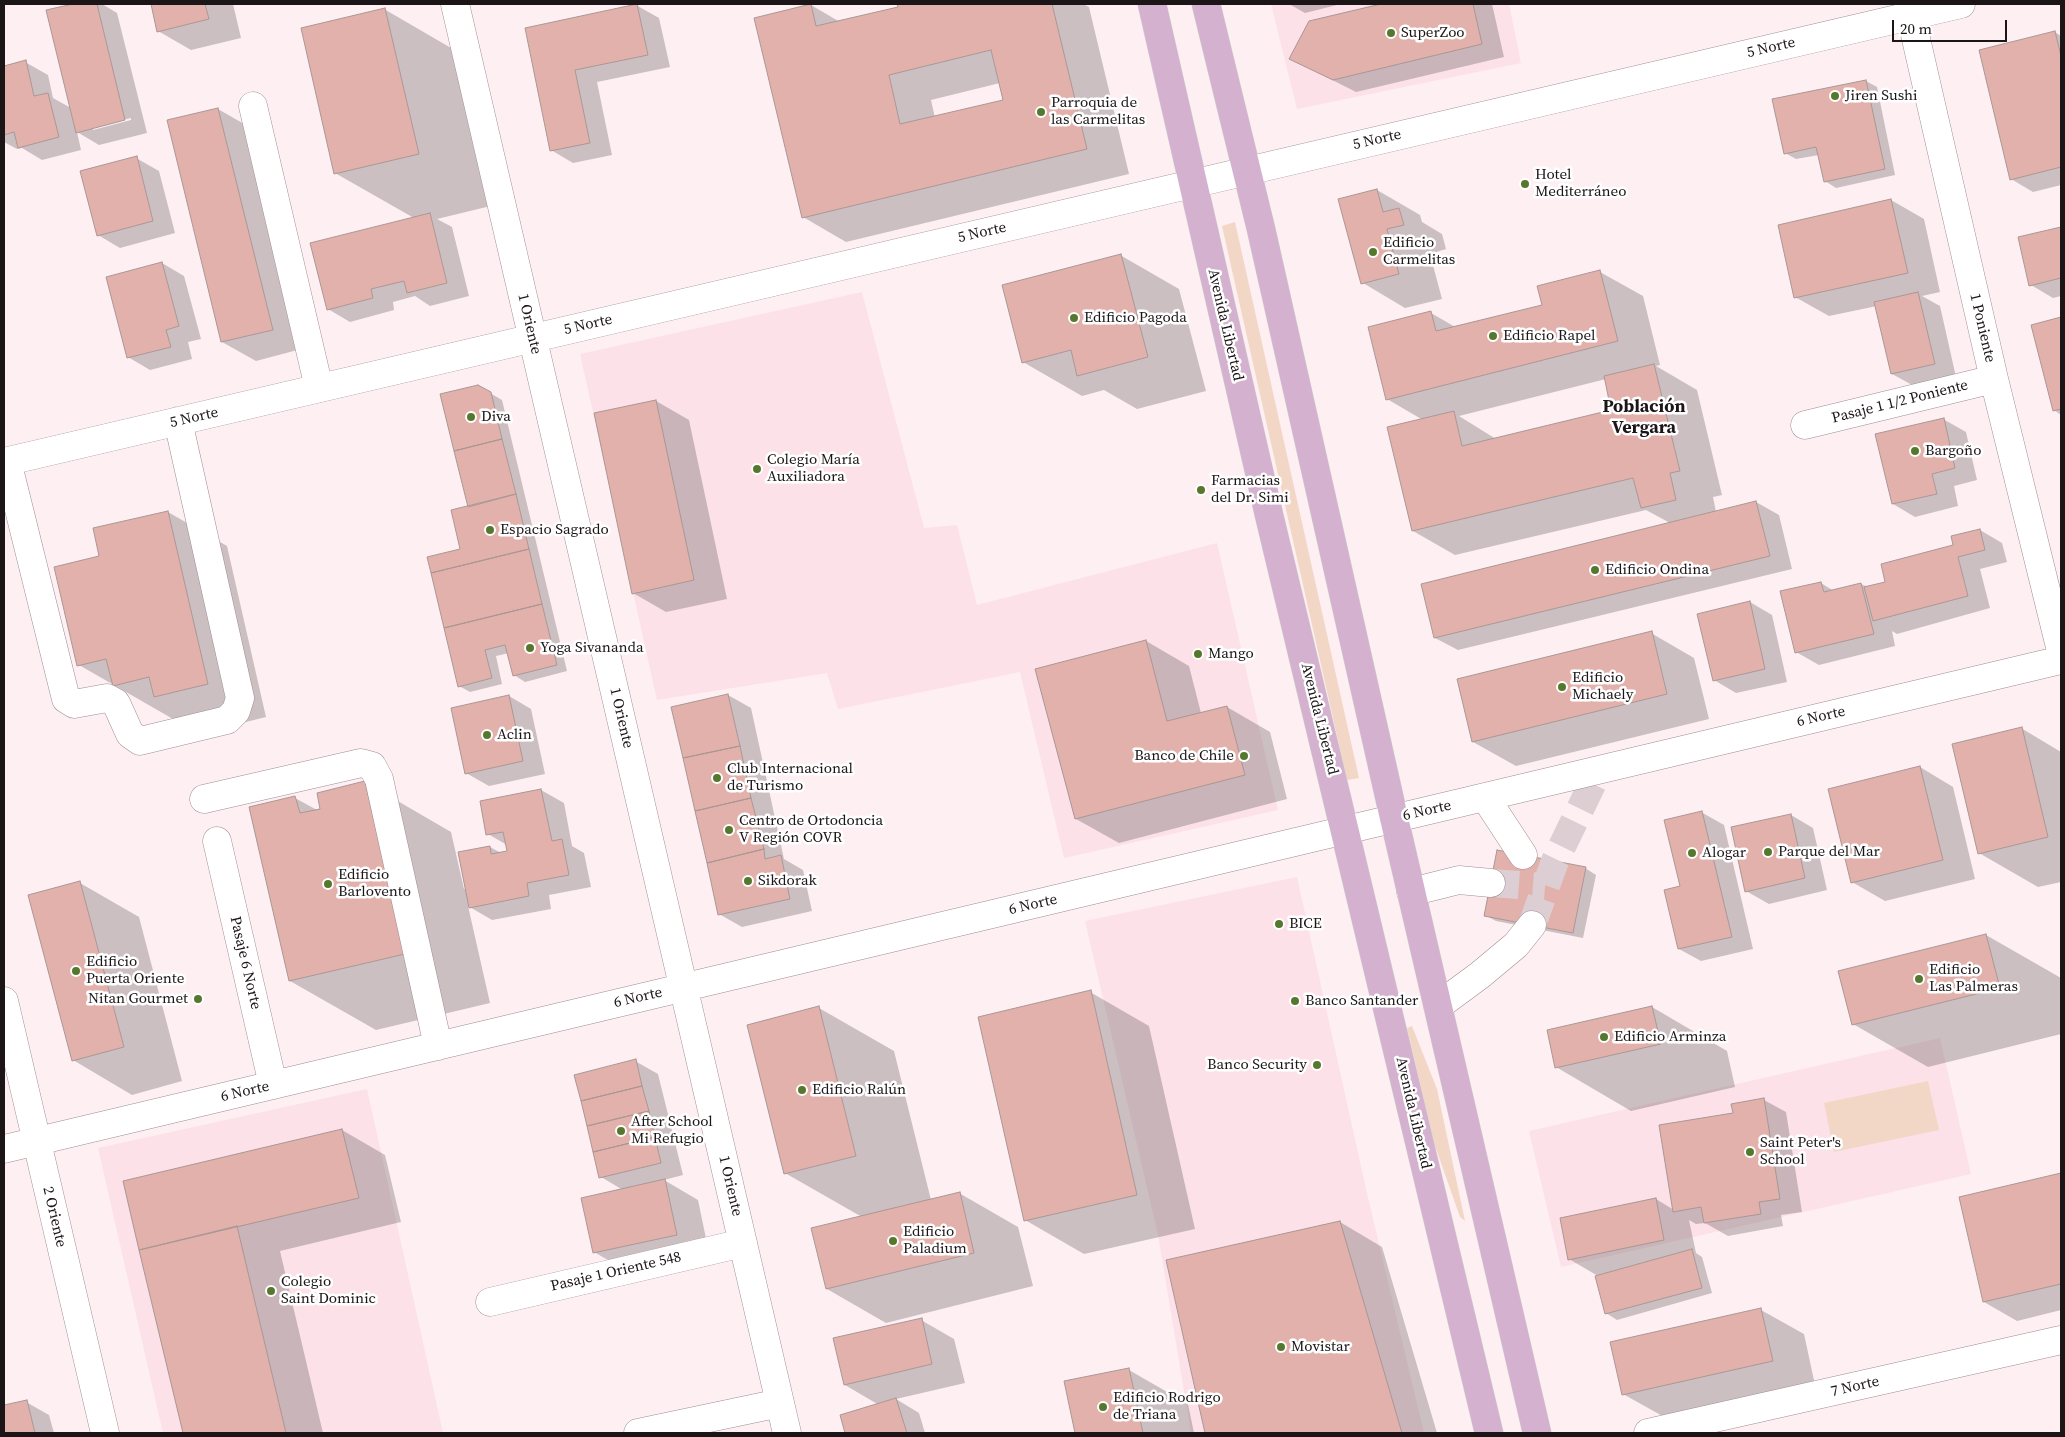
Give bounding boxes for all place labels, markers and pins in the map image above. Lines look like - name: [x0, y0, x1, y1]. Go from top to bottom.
- place label: SuperZoo: [1401, 24, 1465, 42]
- marker: SuperZoo: [1385, 27, 1397, 39]
- place label: Jiren Sushi: [1845, 87, 1917, 105]
- marker: Jiren Sushi: [1829, 90, 1841, 102]
- place label: Parroquia de las Carmelitas: [1051, 94, 1145, 129]
- marker: Parroquia de las Carmelitas: [1035, 106, 1047, 118]
- place label: Hotel Mediterráneo: [1535, 166, 1626, 201]
- marker: Hotel Mediterráneo: [1519, 178, 1531, 190]
- place label: Edificio Carmelitas: [1383, 234, 1455, 269]
- marker: Edificio Carmelitas: [1367, 246, 1379, 258]
- place label: Edificio Pagoda: [1084, 309, 1187, 327]
- marker: Edificio Pagoda: [1068, 312, 1080, 324]
- place label: Edificio Rapel: [1503, 327, 1595, 345]
- marker: Edificio Rapel: [1487, 330, 1499, 342]
- place label: Diva: [481, 408, 511, 426]
- marker: Diva: [465, 411, 477, 423]
- place label: Bargoño: [1925, 442, 1981, 460]
- marker: Bargoño: [1909, 445, 1921, 457]
- place label: Colegio María Auxiliadora: [767, 451, 860, 486]
- marker: Colegio María Auxiliadora: [751, 463, 763, 475]
- place label: Farmacias del Dr. Simi: [1211, 472, 1289, 507]
- marker: Farmacias del Dr. Simi: [1195, 484, 1207, 496]
- place label: Espacio Sagrado: [500, 521, 609, 539]
- marker: Espacio Sagrado: [484, 524, 496, 536]
- place label: Edificio Ondina: [1605, 561, 1709, 579]
- marker: Edificio Ondina: [1589, 564, 1601, 576]
- place label: Yoga Sivananda: [540, 639, 644, 657]
- marker: Yoga Sivananda: [524, 642, 536, 654]
- place label: Mango: [1208, 645, 1254, 663]
- marker: Mango: [1192, 648, 1204, 660]
- place label: Edificio Michaely: [1572, 669, 1633, 704]
- marker: Edificio Michaely: [1556, 681, 1568, 693]
- place label: Aclin: [497, 726, 532, 744]
- marker: Aclin: [481, 729, 493, 741]
- place label: Banco de Chile: [1134, 747, 1234, 765]
- marker: Banco de Chile: [1238, 750, 1250, 762]
- place label: Club Internacional de Turismo: [727, 760, 853, 795]
- marker: Club Internacional de Turismo: [711, 772, 723, 784]
- place label: Centro de Ortodoncia V Región COVR: [739, 812, 883, 847]
- marker: Centro de Ortodoncia V Región COVR: [723, 824, 735, 836]
- place label: Parque del Mar: [1778, 843, 1880, 861]
- place label: Alogar: [1702, 844, 1746, 862]
- marker: Parque del Mar: [1762, 846, 1774, 858]
- marker: Alogar: [1686, 847, 1698, 859]
- place label: Edificio Barlovento: [338, 866, 411, 901]
- place label: Sikdorak: [758, 872, 817, 890]
- marker: Sikdorak: [742, 875, 754, 887]
- marker: Edificio Barlovento: [322, 878, 334, 890]
- place label: BICE: [1289, 915, 1322, 933]
- marker: BICE: [1273, 918, 1285, 930]
- place label: Edificio Puerta Oriente: [86, 953, 184, 988]
- place label: Edificio Las Palmeras: [1929, 961, 2018, 996]
- marker: Edificio Puerta Oriente: [70, 965, 82, 977]
- marker: Edificio Las Palmeras: [1913, 973, 1925, 985]
- place label: Nitan Gourmet: [88, 990, 188, 1008]
- place label: Banco Santander: [1305, 992, 1418, 1010]
- marker: Nitan Gourmet: [192, 993, 204, 1005]
- marker: Banco Santander: [1289, 995, 1301, 1007]
- place label: Edificio Arminza: [1614, 1028, 1726, 1046]
- marker: Edificio Arminza: [1598, 1031, 1610, 1043]
- place label: Banco Security: [1207, 1056, 1307, 1074]
- marker: Banco Security: [1311, 1059, 1323, 1071]
- place label: Edificio Ralún: [812, 1081, 906, 1099]
- marker: Edificio Ralún: [796, 1084, 808, 1096]
- place label: After School Mi Refugio: [631, 1113, 713, 1148]
- marker: After School Mi Refugio: [615, 1125, 627, 1137]
- place label: Saint Peter's School: [1760, 1134, 1841, 1169]
- marker: Saint Peter's School: [1744, 1146, 1756, 1158]
- place label: Edificio Paladium: [903, 1223, 967, 1258]
- marker: Edificio Paladium: [887, 1235, 899, 1247]
- place label: Colegio Saint Dominic: [281, 1273, 376, 1308]
- marker: Colegio Saint Dominic: [265, 1285, 277, 1297]
- place label: Movistar: [1291, 1338, 1350, 1356]
- marker: Movistar: [1275, 1341, 1287, 1353]
- place label: Edificio Rodrigo de Triana: [1113, 1389, 1221, 1424]
- marker: Edificio Rodrigo de Triana: [1097, 1401, 1109, 1413]

